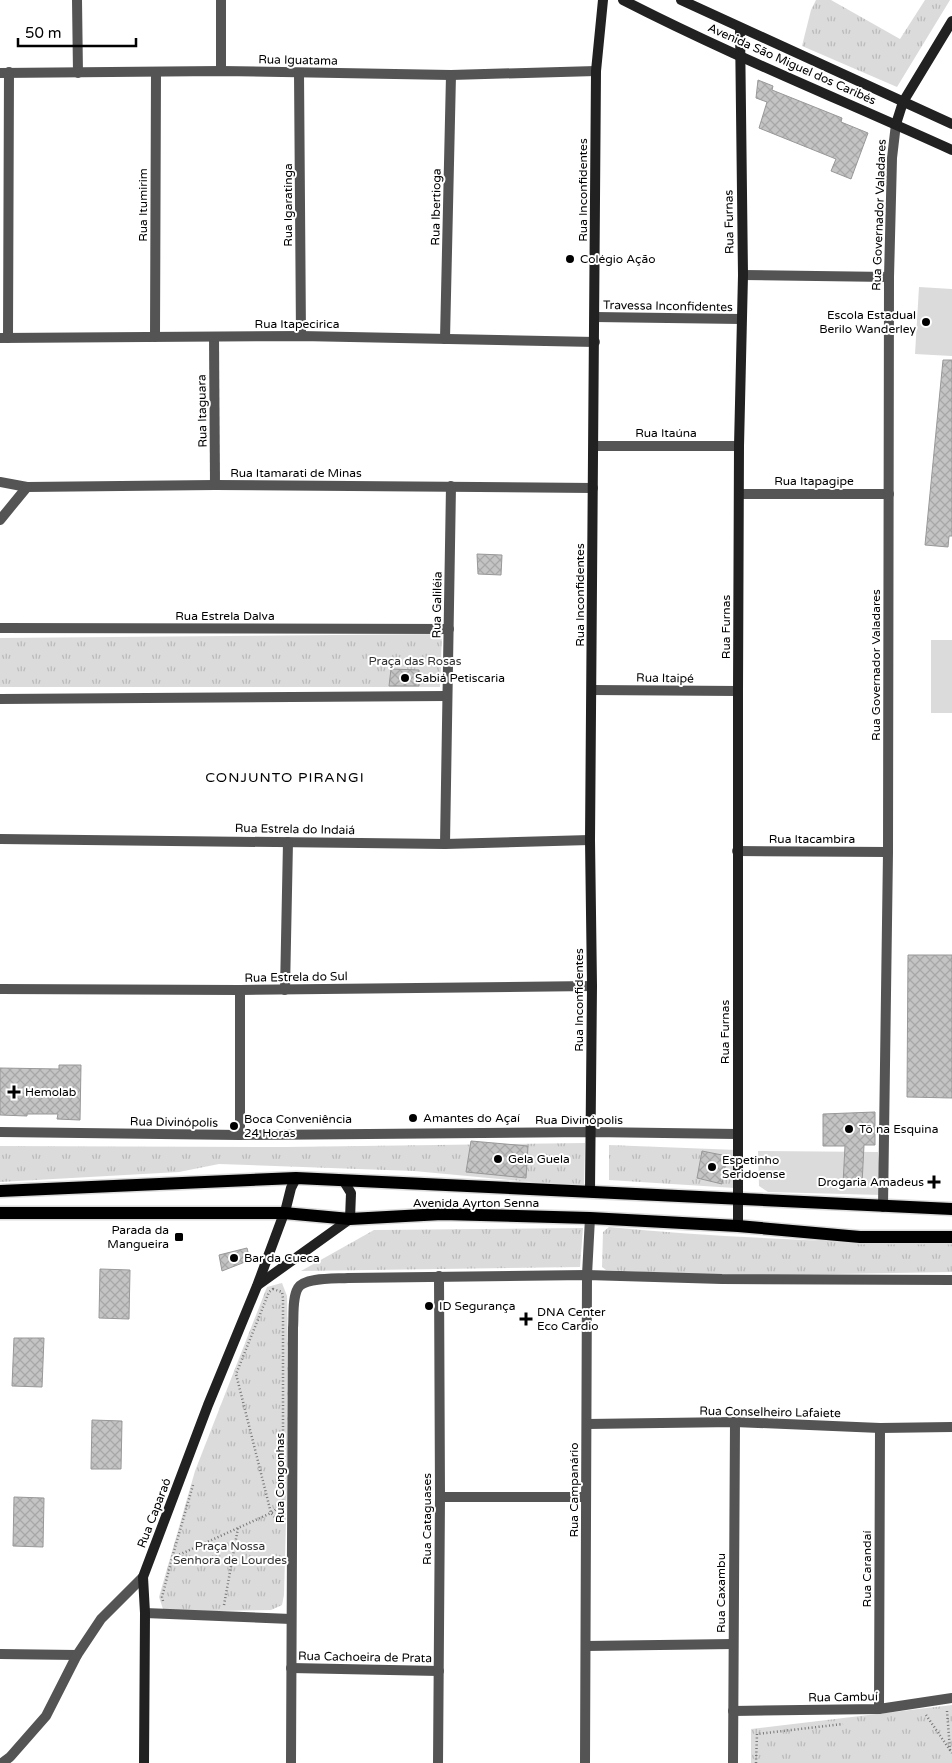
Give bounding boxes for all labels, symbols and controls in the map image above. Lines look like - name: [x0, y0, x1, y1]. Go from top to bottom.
- scale bar: [18, 15, 135, 47]
- street label: Avenida São Miguel dos Caribés: [706, 20, 878, 108]
- text: 50 m: [25, 24, 62, 42]
- street label: Rua Iguatama: [258, 52, 338, 68]
- street label: Rua Inconfidentes: [576, 138, 590, 242]
- street label: Rua Governador Valadares: [869, 139, 889, 291]
- street label: Rua Igaratinga: [281, 163, 295, 247]
- street label: Rua Itumirim: [136, 168, 150, 242]
- street label: Rua Ibertioga: [428, 168, 444, 246]
- street label: Rua Furnas: [721, 189, 737, 254]
- place label: Colégio Ação: [580, 252, 655, 266]
- marker: Colégio Ação: [564, 253, 576, 265]
- street label: Travessa Inconfidentes: [603, 298, 733, 314]
- place label: Escola Estadual Berilo Wanderley: [819, 308, 917, 336]
- marker: Escola Estadual Berilo Wanderley: [920, 316, 932, 328]
- street label: Rua Itapecirica: [255, 317, 339, 331]
- street label: Rua Itaguara: [194, 374, 210, 448]
- street label: Rua Itaúna: [635, 426, 697, 440]
- street label: Rua Itamarati de Minas: [230, 466, 362, 480]
- street label: Rua Itapagipe: [774, 474, 854, 488]
- street label: Rua Inconfidentes: [573, 543, 587, 647]
- street label: Rua Galiléia: [429, 571, 445, 639]
- street label: Rua Governador Valadares: [869, 589, 883, 741]
- street label: Rua Furnas: [719, 595, 733, 659]
- street label: Rua Estrela Dalva: [175, 609, 275, 623]
- park label: Praça das Rosas: [369, 654, 462, 668]
- street label: Rua Itaipé: [636, 670, 694, 686]
- place label: Sabiá Petiscaria: [415, 671, 505, 685]
- marker: Sabiá Petiscaria: [399, 672, 411, 684]
- district label: CONJUNTO PIRANGI: [205, 769, 365, 786]
- street label: Rua Estrela do Indaiá: [235, 821, 355, 837]
- street label: Rua Itacambira: [769, 832, 855, 846]
- street label: Rua Inconfidentes: [572, 948, 586, 1052]
- street label: Rua Estrela do Sul: [244, 969, 348, 985]
- street label: Rua Furnas: [718, 1000, 732, 1064]
- marker: Hemolab: [7, 1085, 21, 1099]
- place label: Hemolab: [25, 1085, 76, 1099]
- place label: Amantes do Açaí: [423, 1111, 520, 1125]
- place label: Boca Conveniência 24 Horas: [244, 1112, 352, 1140]
- marker: Amantes do Açaí: [407, 1112, 419, 1124]
- street label: Rua Divinópolis: [535, 1113, 623, 1127]
- street label: Rua Divinópolis: [130, 1114, 218, 1130]
- marker: Boca Conveniência 24 Horas: [228, 1120, 240, 1132]
- place label: Tō na Esquina: [859, 1122, 938, 1136]
- marker: Tō na Esquina: [843, 1123, 855, 1135]
- place label: Gela Guela: [508, 1152, 570, 1166]
- marker: Gela Guela: [492, 1153, 504, 1165]
- place label: Espetinho Seridoense: [722, 1153, 785, 1181]
- marker: Espetinho Seridoense: [706, 1161, 718, 1173]
- place label: Drogaria Amadeus: [818, 1175, 924, 1189]
- marker: Drogaria Amadeus: [928, 1176, 940, 1188]
- street label: Avenida Ayrton Senna: [413, 1196, 539, 1210]
- place label: Parada da Mangueira: [107, 1223, 169, 1251]
- marker: Parada da Mangueira: [173, 1231, 185, 1243]
- place label: Bar da Cueca: [244, 1251, 320, 1265]
- marker: Bar da Cueca: [228, 1252, 240, 1264]
- place label: ID Segurança: [439, 1299, 515, 1313]
- marker: ID Segurança: [423, 1300, 435, 1312]
- place label: DNA Center Eco Cardio: [537, 1305, 606, 1333]
- marker: DNA Center Eco Cardio: [519, 1312, 533, 1326]
- street label: Rua Conselheiro Lafaiete: [699, 1404, 841, 1420]
- street label: Rua Congonhas: [273, 1433, 287, 1523]
- street label: Rua Campanário: [567, 1442, 581, 1538]
- street label: Rua Cataguases: [420, 1473, 434, 1565]
- street label: Rua Caparaó: [134, 1476, 174, 1550]
- street label: Rua Carandaí: [860, 1531, 874, 1607]
- park label: Praça Nossa Senhora de Lourdes: [173, 1539, 287, 1567]
- street label: Rua Caxambu: [714, 1553, 728, 1633]
- street label: Rua Cachoeira de Prata: [298, 1649, 432, 1665]
- street label: Rua Cambuí: [808, 1689, 878, 1705]

